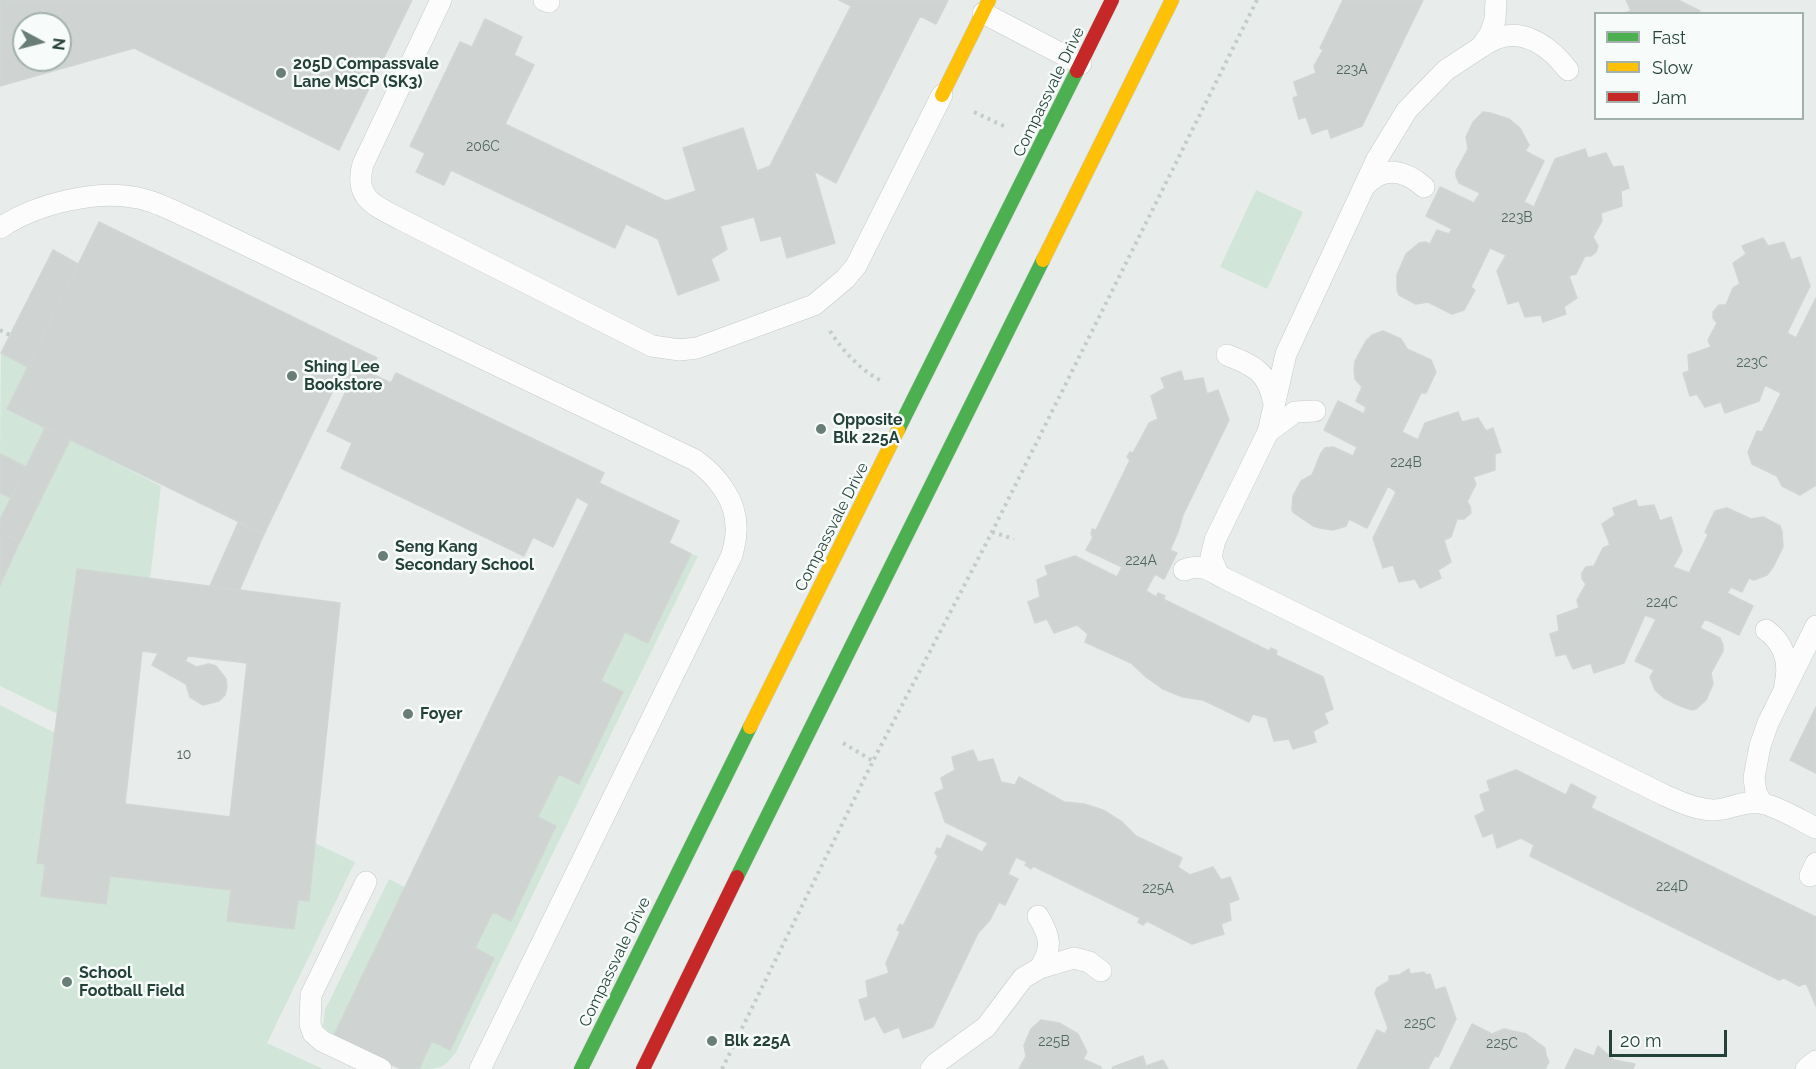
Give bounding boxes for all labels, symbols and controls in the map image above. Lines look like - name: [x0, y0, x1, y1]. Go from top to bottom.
- north arrow: [12, 12, 72, 72]
- legend: [1594, 12, 1804, 120]
- street label: Compassvale Drive: [1009, 24, 1089, 160]
- text: Fast: [1652, 27, 1686, 48]
- text: N: [48, 37, 69, 51]
- place label: 205D Compassvale Lane MSCP (SK3): [293, 54, 439, 92]
- text: Slow: [1652, 57, 1693, 78]
- house number: 223A: [1336, 62, 1368, 78]
- marker: 205D Compassvale Lane MSCP (SK3): [274, 66, 288, 80]
- text: Jam: [1652, 87, 1687, 108]
- house number: 206C: [466, 139, 500, 155]
- house number: 223B: [1501, 210, 1533, 226]
- house number: 223C: [1736, 355, 1768, 371]
- place label: Shing Lee Bookstore: [304, 357, 382, 395]
- marker: Shing Lee Bookstore: [285, 369, 299, 383]
- place label: Opposite Blk 225A: [833, 410, 903, 448]
- marker: Opposite Blk 225A: [814, 422, 828, 436]
- house number: 224B: [1390, 455, 1422, 471]
- street label: Compassvale Drive: [791, 459, 873, 595]
- place label: Seng Kang Secondary School: [395, 537, 534, 575]
- marker: Seng Kang Secondary School: [376, 549, 390, 563]
- house number: 224A: [1125, 553, 1157, 569]
- house number: 224C: [1646, 595, 1678, 611]
- place label: Foyer: [420, 704, 462, 724]
- marker: Foyer: [401, 707, 415, 721]
- house number: 10: [177, 747, 191, 763]
- house number: 224D: [1656, 879, 1688, 895]
- house number: 225A: [1142, 881, 1174, 897]
- street label: Compassvale Drive: [575, 894, 655, 1030]
- place label: School Football Field: [79, 963, 185, 1001]
- marker: School Football Field: [60, 975, 74, 989]
- house number: 225C: [1404, 1016, 1436, 1032]
- scale bar: [1612, 1018, 1730, 1056]
- text: 20 m: [1620, 1030, 1662, 1051]
- place label: Blk 225A: [724, 1031, 790, 1051]
- marker: Blk 225A: [705, 1034, 719, 1048]
- house number: 225B: [1038, 1034, 1070, 1050]
- house number: 225C: [1486, 1036, 1518, 1052]

